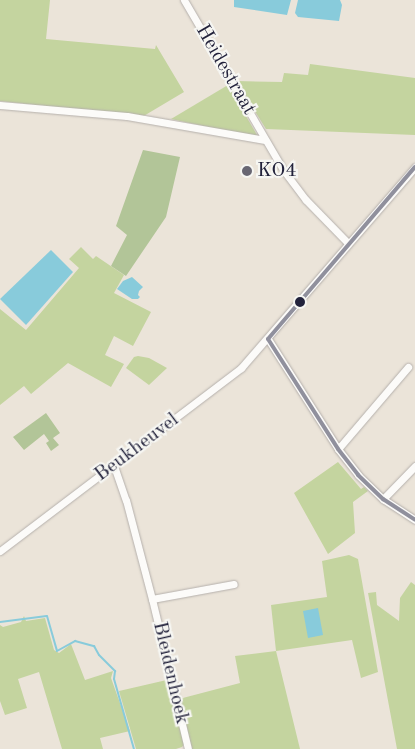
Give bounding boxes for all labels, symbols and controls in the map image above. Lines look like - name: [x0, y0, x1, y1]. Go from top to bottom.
- street label: Heidestraat: [189, 20, 261, 120]
- place label: KO4: [257, 159, 297, 183]
- marker: KO4: [241, 165, 253, 177]
- unlabelled marker: [295, 297, 305, 307]
- street label: Beukheuvel: [90, 409, 184, 487]
- street label: Bleidenhoek: [147, 619, 193, 727]

